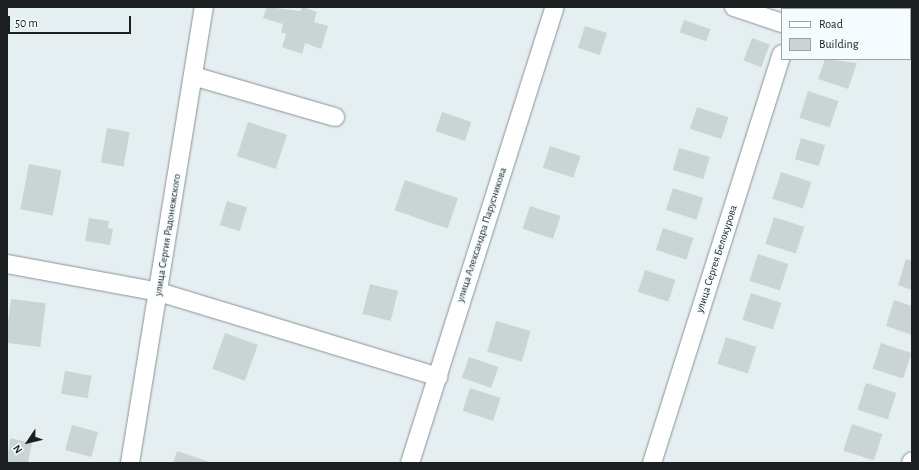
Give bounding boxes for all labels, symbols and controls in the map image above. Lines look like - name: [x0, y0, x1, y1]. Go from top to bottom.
- scale bar: [10, 8, 133, 34]
- legend: [781, 8, 911, 60]
- text: 50 m: [15, 17, 38, 29]
- text: Road: [819, 18, 843, 30]
- text: Building: [819, 38, 859, 50]
- street label: улица Александра Парусникова: [454, 166, 510, 304]
- street label: улица Сергия Радонежского: [152, 173, 184, 297]
- street label: улица Сергея Белокурова: [693, 204, 741, 314]
- north arrow: [8, 422, 48, 462]
- text: N: [11, 443, 24, 455]

